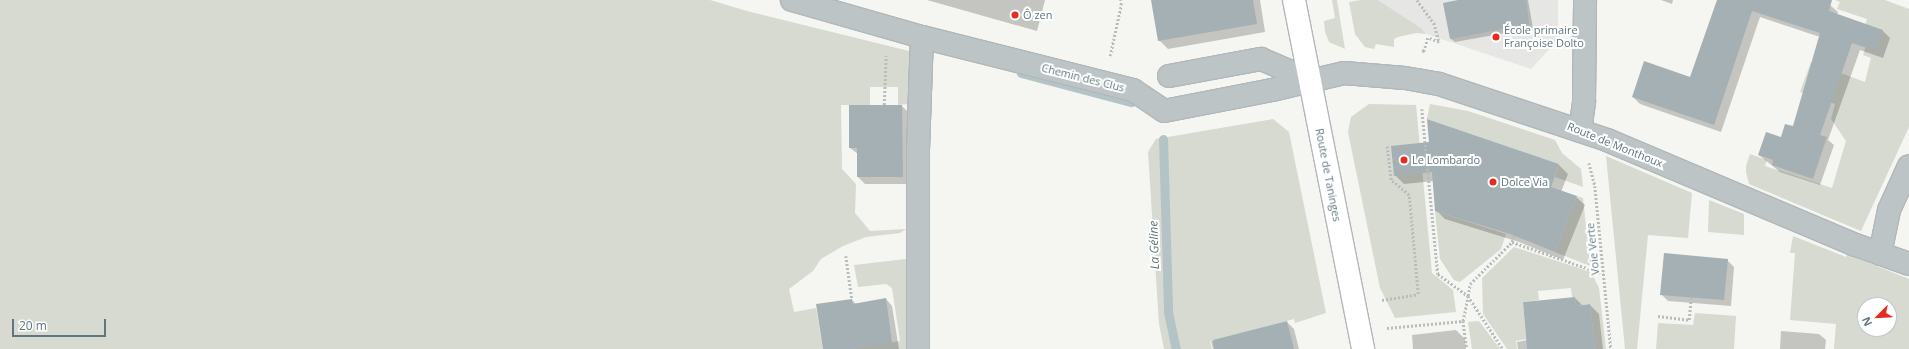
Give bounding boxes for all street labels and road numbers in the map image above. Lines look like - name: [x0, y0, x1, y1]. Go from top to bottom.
- street label: Chemin des Clus: [1040, 61, 1126, 95]
- street label: Route de Monthoux: [1565, 120, 1665, 170]
- street label: Route de Taninges: [1312, 127, 1344, 223]
- street label: Voie Verte: [1584, 222, 1602, 276]

